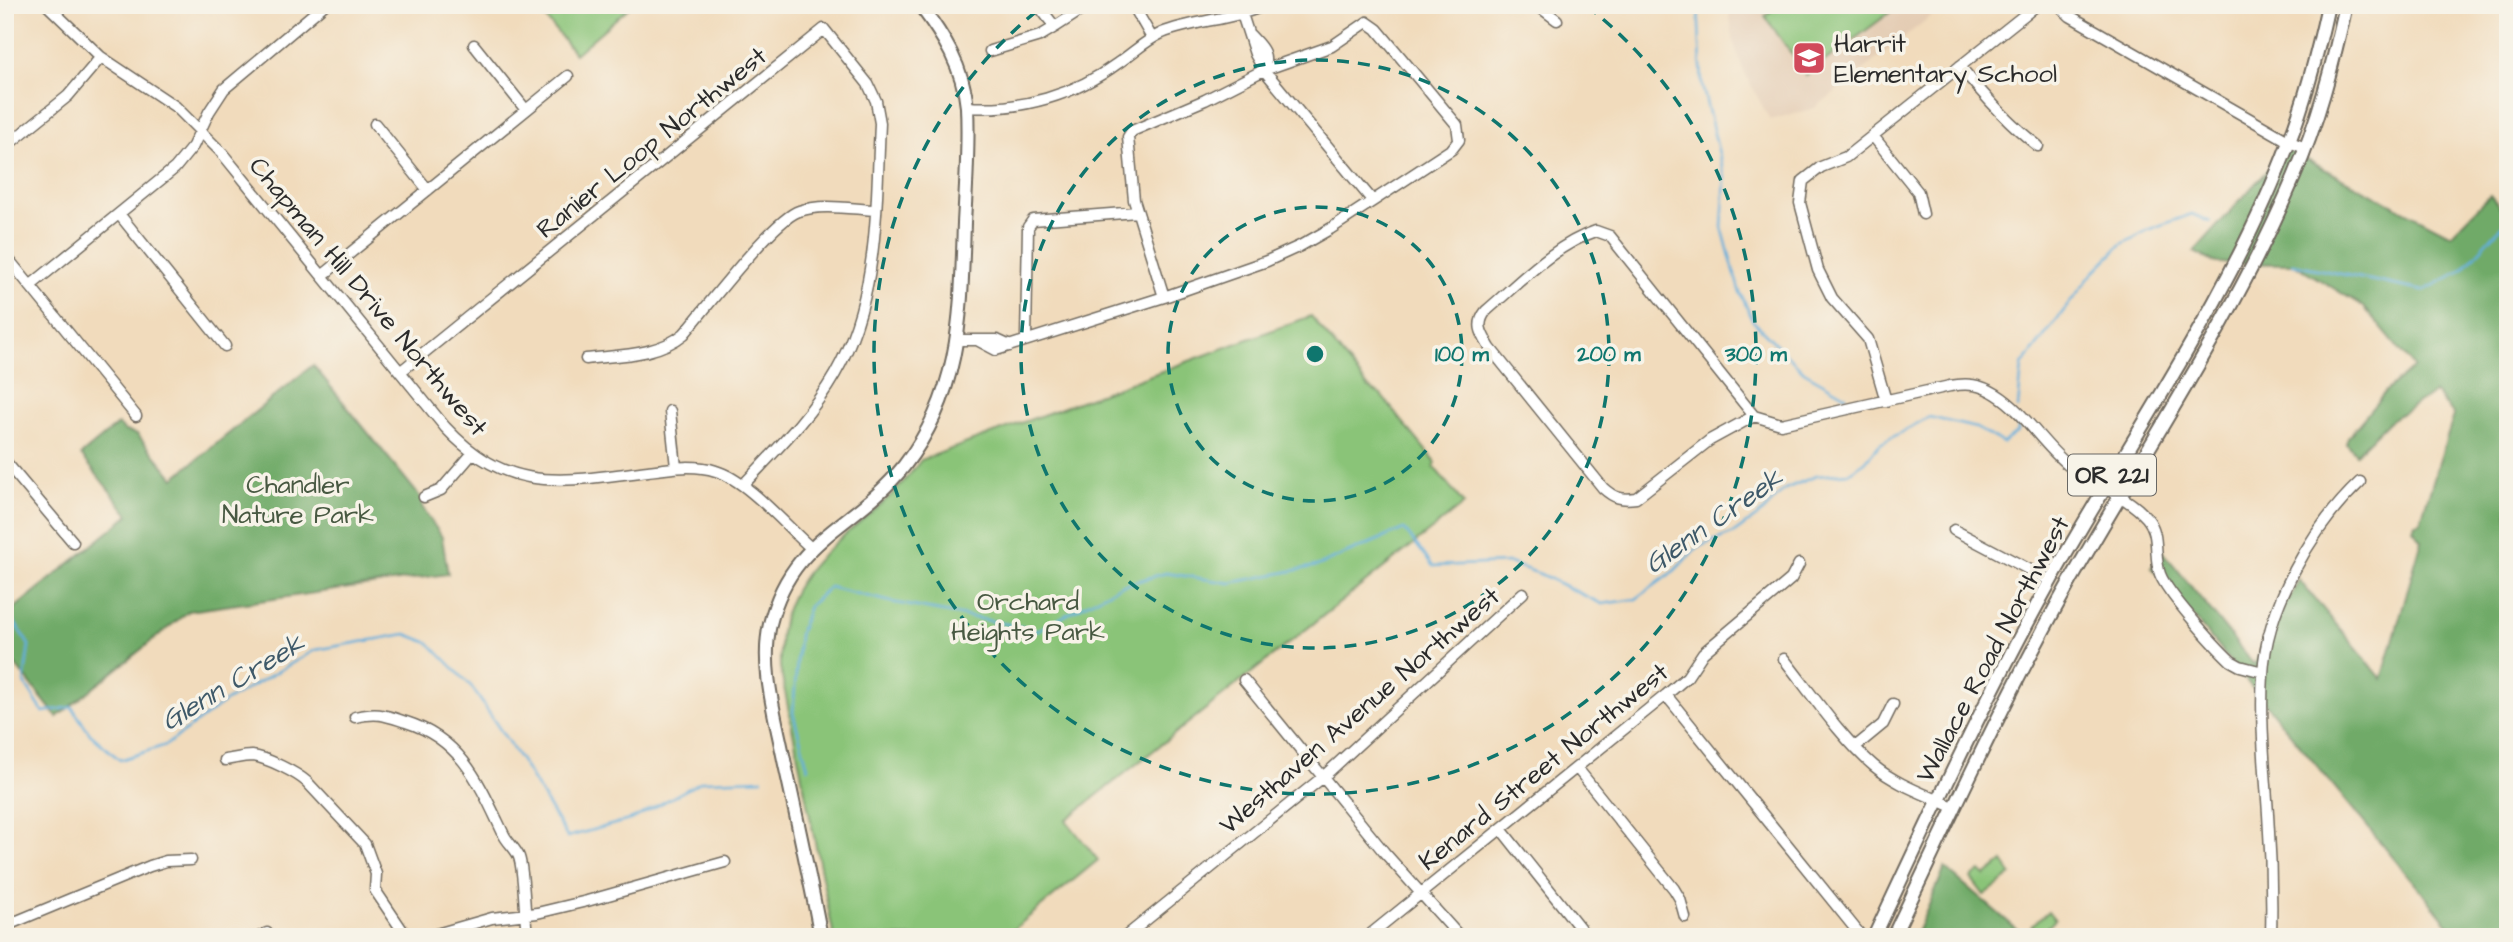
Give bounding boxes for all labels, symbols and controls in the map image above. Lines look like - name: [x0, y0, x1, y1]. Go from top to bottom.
- place label: Harrit Elementary School: [1834, 26, 2057, 94]
- street label: Ranier Loop Northwest: [529, 38, 775, 247]
- school or university icon: Harrit Elementary School: [1790, 39, 1828, 77]
- street label: Chapman Hill Drive Northwest: [241, 149, 496, 444]
- text: 100 m: [1435, 340, 1490, 369]
- text: 200 m: [1576, 340, 1641, 369]
- text: 300 m: [1724, 340, 1788, 369]
- centre of rings: [1303, 342, 1327, 366]
- road number: OR 221: [2068, 454, 2156, 496]
- water label: Glenn Creek: [1637, 459, 1792, 583]
- park label: Chandler Nature Park: [222, 467, 374, 533]
- street label: Wallace Road Northwest: [1907, 509, 2079, 789]
- street label: Westhaven Avenue Northwest: [1211, 578, 1508, 843]
- park label: Orchard Heights Park: [951, 584, 1105, 652]
- water label: Glenn Creek: [154, 624, 312, 740]
- street label: Kenard Street Northwest: [1411, 654, 1677, 879]

